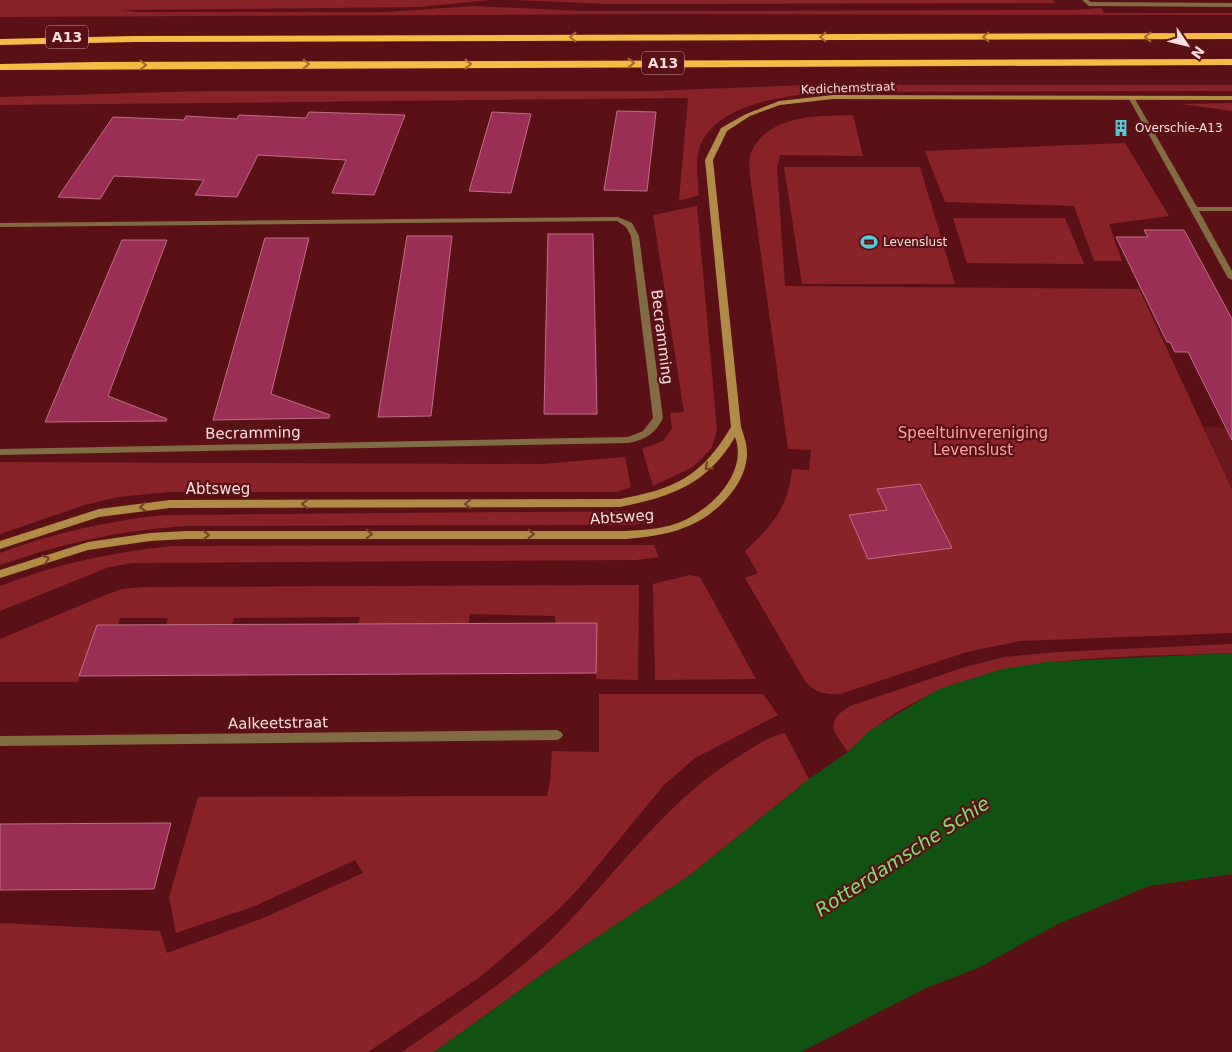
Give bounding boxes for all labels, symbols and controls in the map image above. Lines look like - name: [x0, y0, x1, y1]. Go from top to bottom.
- north arrow: [1162, 20, 1212, 70]
- road number: A13: [46, 26, 88, 48]
- one-way arrow: [569, 32, 577, 42]
- one-way arrow: [819, 32, 827, 42]
- one-way arrow: [982, 32, 990, 42]
- one-way arrow: [1144, 32, 1152, 42]
- text: N: [1188, 43, 1208, 62]
- road number: A13: [642, 52, 684, 74]
- one-way arrow: [628, 58, 635, 68]
- one-way arrow: [302, 59, 310, 69]
- one-way arrow: [465, 59, 473, 69]
- one-way arrow: [140, 60, 148, 70]
- street label: Kedichemstraat: [801, 79, 896, 97]
- building icon: Overschie-A13: [1111, 118, 1131, 138]
- place label: Overschie-A13: [1135, 121, 1223, 135]
- sports icon: Levenslust: [859, 232, 879, 252]
- place label: Levenslust: [883, 235, 947, 249]
- street label: Becramming: [647, 288, 677, 386]
- street label: Becramming: [205, 423, 301, 443]
- park label: Speeltuinvereniging Levenslust: [898, 424, 1048, 459]
- one-way arrow: [705, 461, 714, 470]
- street label: Abtsweg: [186, 480, 250, 498]
- one-way arrow: [301, 499, 308, 509]
- one-way arrow: [463, 499, 471, 509]
- one-way arrow: [138, 501, 146, 512]
- street label: Abtsweg: [589, 506, 655, 528]
- one-way arrow: [365, 529, 373, 539]
- one-way arrow: [528, 529, 535, 539]
- one-way arrow: [202, 530, 210, 540]
- one-way arrow: [41, 554, 50, 564]
- street label: Aalkeetstraat: [228, 713, 328, 733]
- water label: Rotterdamsche Schie: [811, 791, 993, 921]

